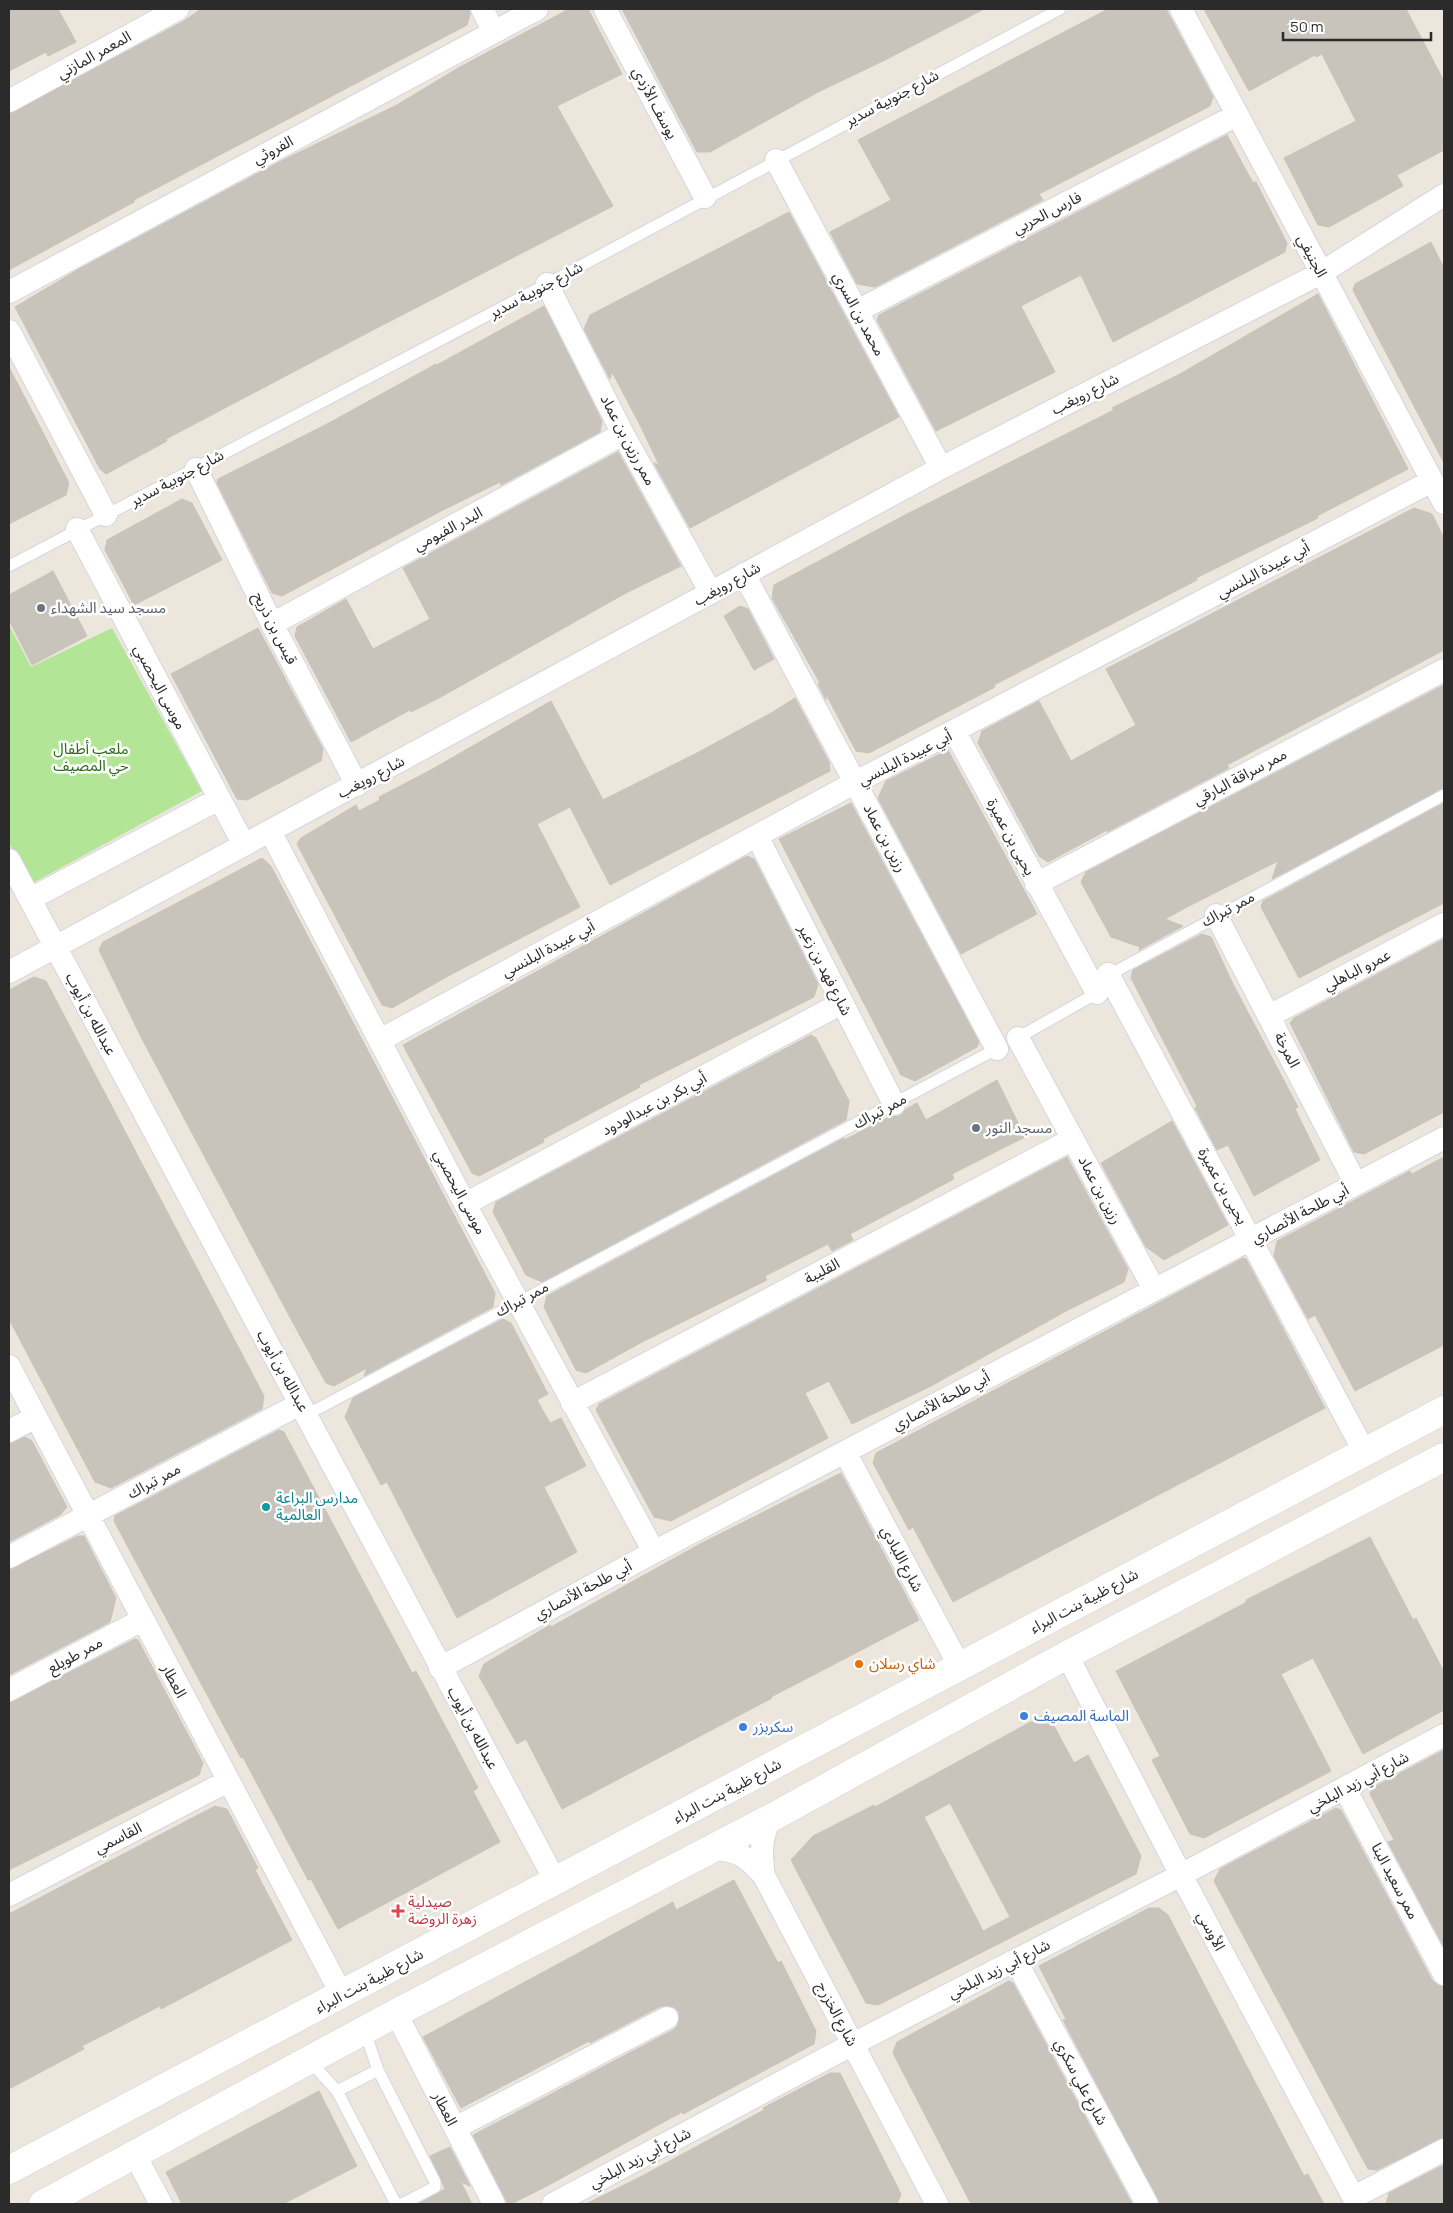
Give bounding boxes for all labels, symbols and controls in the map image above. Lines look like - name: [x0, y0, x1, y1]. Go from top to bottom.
- scale bar: [1283, 10, 1430, 42]
- text: 50 m: [1290, 16, 1324, 37]
- street label: المعمر المازني: [53, 25, 136, 85]
- street label: يوسف الأزدي: [626, 63, 683, 143]
- street label: شارع جنوبية سدير: [840, 64, 943, 133]
- street label: الفروثي: [249, 130, 297, 170]
- street label: فارس الحربي: [1009, 186, 1086, 240]
- street label: الجنيفي: [1291, 230, 1333, 282]
- street label: شارع جنوبية سدير: [484, 256, 587, 325]
- street label: محمد بن السري: [827, 268, 890, 360]
- street label: شارع رويغب: [1047, 367, 1123, 421]
- street label: ممر رزين بن عماد: [596, 391, 661, 489]
- street label: شارع جنوبية سدير: [125, 444, 228, 513]
- street label: البدر الفيومي: [409, 502, 487, 557]
- street label: أبي عبيدة البلنسي: [1212, 536, 1314, 604]
- street label: شارع رويغب: [690, 557, 765, 612]
- street label: قيس بن ذريح: [246, 588, 303, 669]
- place label: مسجد سيد الشهداء: [51, 597, 166, 618]
- marker: مسجد سيد الشهداء: [35, 602, 47, 614]
- street label: موسى اليحصبي: [128, 640, 192, 734]
- street label: أبي عبيدة البلنسي: [854, 725, 956, 792]
- park label: ملعب أطفال حي المصيف: [53, 738, 129, 777]
- street label: ممر سراقة البارقي: [1189, 743, 1291, 811]
- street label: شارع رويغب: [334, 750, 409, 805]
- street label: يحيى بن عميرة: [982, 794, 1041, 879]
- street label: رزين بن عماد: [859, 800, 912, 876]
- street label: ممر تبراك: [1197, 886, 1258, 931]
- street label: أبي عبيدة البلنسي: [497, 915, 599, 983]
- street label: شارع فهد بن زعير: [791, 920, 858, 1020]
- street label: عمرو الباهلي: [1319, 943, 1395, 997]
- street label: عبدالله بن أيوب: [61, 969, 122, 1059]
- street label: المرخة: [1270, 1028, 1305, 1071]
- street label: أبي بكر بن عبدالودود: [597, 1067, 711, 1141]
- street label: ممر تبراك: [849, 1088, 910, 1133]
- place label: مسجد النور: [985, 1117, 1052, 1138]
- marker: مسجد النور: [970, 1122, 982, 1134]
- street label: يحيى بن عميرة: [1194, 1144, 1253, 1228]
- street label: موسى اليحصبي: [428, 1145, 492, 1239]
- street label: رزين بن عماد: [1074, 1152, 1127, 1228]
- street label: أبي طلحة الأنصاري: [1247, 1179, 1353, 1249]
- street label: القليبة: [800, 1252, 843, 1289]
- street label: ممر تبراك: [491, 1276, 552, 1321]
- street label: عبدالله بن أيوب: [252, 1326, 315, 1416]
- street label: أبي طلحة الأنصاري: [888, 1366, 994, 1436]
- street label: ممر تبراك: [123, 1458, 184, 1503]
- place label: مدارس البراعة العالمية: [276, 1487, 358, 1525]
- marker: مدارس البراعة العالمية: [260, 1501, 272, 1513]
- street label: شارع اللبادي: [874, 1522, 929, 1597]
- street label: أبي طلحة الأنصاري: [530, 1555, 636, 1625]
- street label: شارع ظبية بنت البراء: [1026, 1563, 1143, 1640]
- street label: ممر طويلع: [43, 1631, 107, 1680]
- place label: شاي رسلان: [869, 1653, 936, 1675]
- marker: شاي رسلان: [853, 1658, 865, 1670]
- street label: العطار: [156, 1659, 192, 1702]
- street label: عبدالله بن أيوب: [443, 1683, 504, 1773]
- place label: الماسة المصيف: [1034, 1705, 1129, 1726]
- marker: الماسة المصيف: [1018, 1710, 1030, 1722]
- place label: سكربزر: [752, 1716, 794, 1737]
- marker: سكربزر: [737, 1721, 749, 1733]
- street label: شارع أبي زيد البلخي: [1303, 1746, 1413, 1819]
- street label: شارع ظبية بنت البراء: [669, 1753, 786, 1830]
- street label: القاسمي: [90, 1817, 146, 1860]
- street label: ممر سعيد البنا: [1367, 1839, 1424, 1923]
- place label: صيدلية زهرة الروضة: [408, 1891, 477, 1929]
- marker: صيدلية زهرة الروضة: [392, 1905, 404, 1917]
- street label: الأوسي: [1191, 1907, 1231, 1955]
- street label: شارع أبي زيد البلخي: [944, 1934, 1055, 2005]
- street label: شارع ظبية بنت البراء: [311, 1943, 428, 2020]
- street label: شارع الخزرج: [810, 1978, 863, 2051]
- street label: شارع علي سكري: [1048, 2035, 1113, 2130]
- street label: العطار: [428, 2087, 463, 2129]
- street label: شارع أبي زيد البلخي: [585, 2122, 695, 2195]

